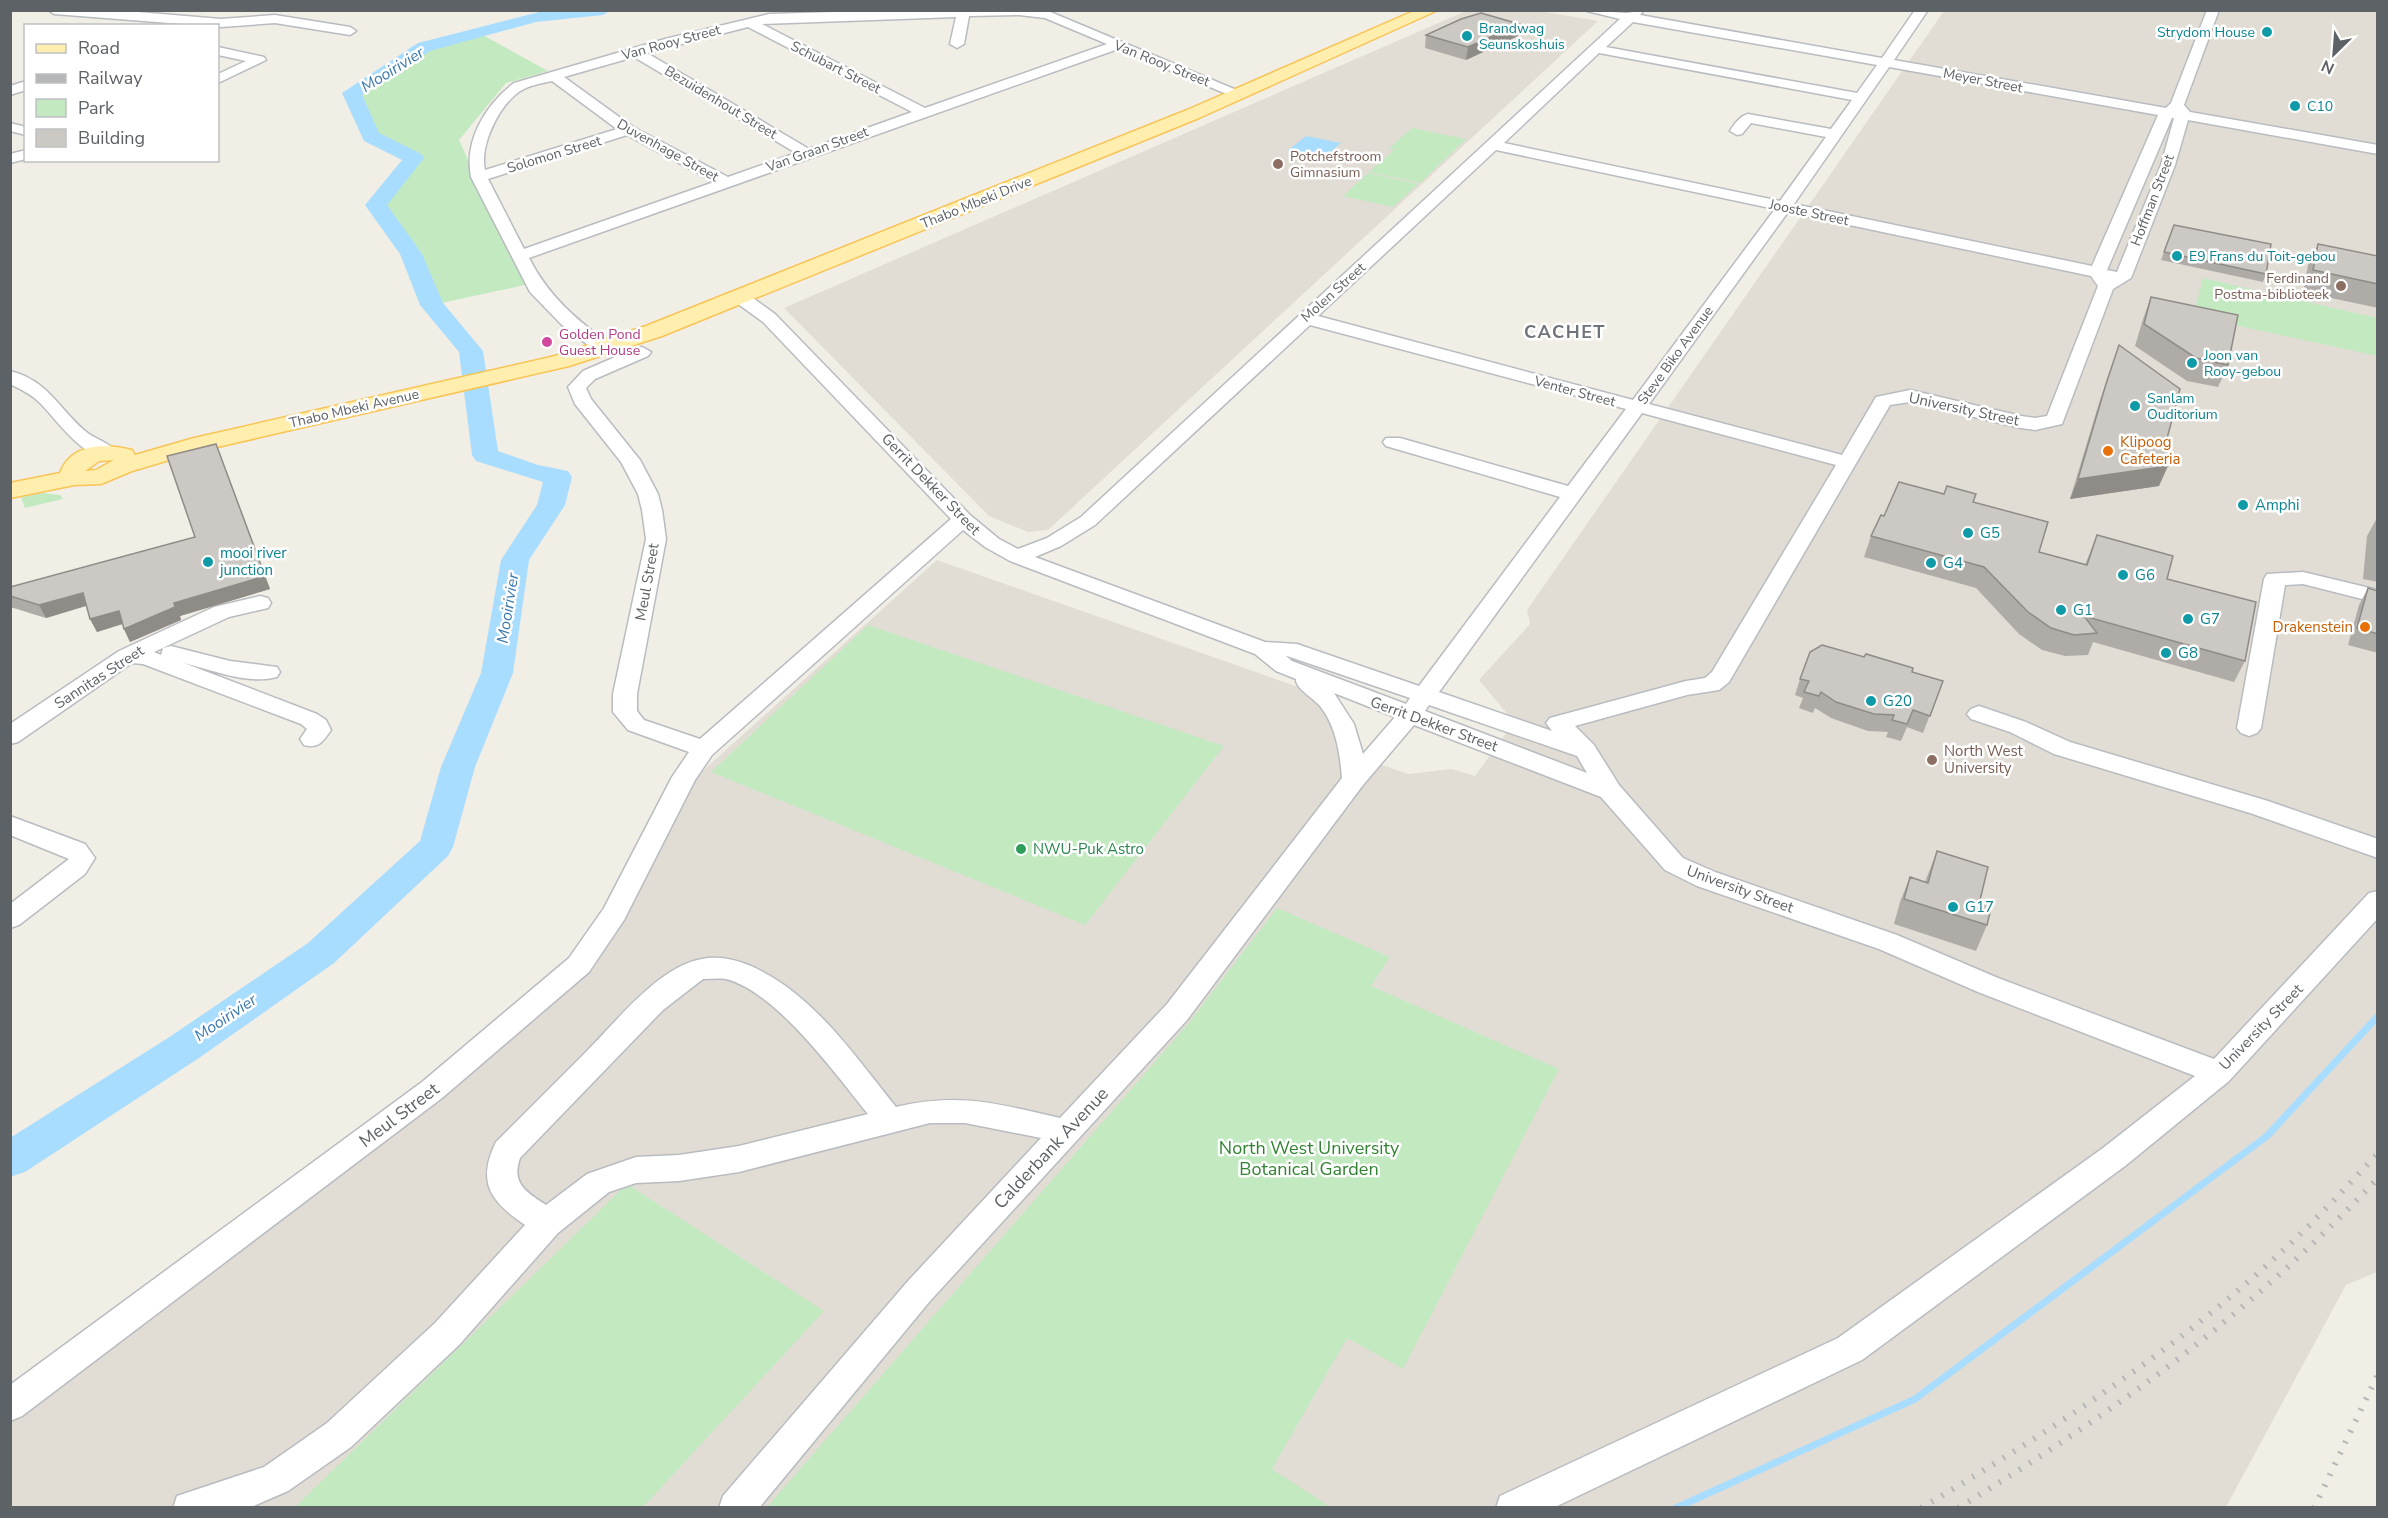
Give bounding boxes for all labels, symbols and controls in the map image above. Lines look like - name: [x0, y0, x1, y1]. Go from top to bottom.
- place label: Brandwag Seunskoshuis: [1479, 19, 1565, 54]
- street label: Van Rooy Street: [619, 20, 723, 65]
- place label: Strydom House: [2157, 23, 2255, 42]
- legend: [24, 24, 219, 162]
- north arrow: [2304, 24, 2364, 84]
- marker: Strydom House: [2260, 25, 2274, 39]
- marker: Brandwag Seunskoshuis: [1460, 29, 1474, 43]
- street label: Van Rooy Street: [1110, 35, 1213, 91]
- text: Road: [78, 36, 120, 60]
- street label: Schubart Street: [788, 37, 884, 98]
- water label: Mooirivier: [357, 41, 429, 98]
- text: N: [2318, 54, 2338, 79]
- street label: Bezuidenhout Street: [661, 61, 781, 144]
- street label: Meyer Street: [1941, 63, 2024, 98]
- text: Railway: [78, 66, 143, 90]
- text: Park: [78, 96, 115, 120]
- place label: C10: [2307, 97, 2333, 116]
- marker: C10: [2288, 99, 2302, 113]
- street label: Duvenhage Street: [613, 115, 722, 186]
- street label: Van Graan Street: [762, 122, 871, 177]
- text: Building: [78, 126, 145, 150]
- street label: Solomon Street: [505, 131, 604, 178]
- place label: Potchefstroom Gimnasium: [1290, 147, 1382, 182]
- street label: Hoffman Street: [2126, 152, 2179, 249]
- marker: Potchefstroom Gimnasium: [1271, 157, 1285, 171]
- street label: Thabo Mbeki Drive: [918, 172, 1034, 233]
- street label: Jooste Street: [1766, 195, 1851, 230]
- place label: E9 Frans du Toit-gebou: [2189, 247, 2336, 266]
- marker: E9 Frans du Toit-gebou: [2170, 249, 2184, 263]
- street label: Molen Street: [1297, 258, 1370, 327]
- place label: Ferdinand Postma-biblioteek: [2214, 269, 2330, 304]
- marker: Ferdinand Postma-biblioteek: [2334, 279, 2348, 293]
- street label: Steve Biko Avenue: [1633, 302, 1718, 408]
- district label: CACHET: [1524, 320, 1606, 344]
- place label: Golden Pond Guest House: [559, 325, 641, 360]
- marker: Golden Pond Guest House: [540, 335, 554, 349]
- place label: Joon van Rooy-gebou: [2203, 346, 2281, 381]
- marker: Joon van Rooy-gebou: [2185, 356, 2199, 370]
- street label: Venter Street: [1531, 371, 1618, 411]
- street label: Thabo Mbeki Avenue: [287, 384, 421, 433]
- street label: University Street: [1907, 388, 2022, 431]
- place label: Sanlam Ouditorium: [2147, 389, 2218, 424]
- marker: Sanlam Ouditorium: [2128, 399, 2142, 413]
- street label: Gerrit Dekker Street: [877, 429, 985, 540]
- place label: Klipoog Cafeteria: [2120, 432, 2181, 469]
- marker: Klipoog Cafeteria: [2101, 444, 2115, 458]
- place label: Amphi: [2255, 495, 2300, 515]
- marker: Amphi: [2236, 498, 2250, 512]
- place label: G5: [1980, 523, 2000, 543]
- marker: G5: [1961, 526, 1975, 540]
- street label: Meul Street: [630, 541, 664, 622]
- place label: mooi river junction: [219, 543, 287, 580]
- place label: G4: [1943, 553, 1963, 573]
- marker: mooi river junction: [201, 555, 215, 569]
- marker: G4: [1924, 556, 1938, 570]
- place label: G6: [2135, 565, 2155, 585]
- marker: G6: [2116, 568, 2130, 582]
- water label: Mooirivier: [492, 570, 525, 645]
- place label: G1: [2073, 600, 2093, 620]
- marker: G1: [2054, 603, 2068, 617]
- place label: G7: [2200, 609, 2220, 629]
- marker: G7: [2181, 612, 2195, 626]
- place label: Drakenstein: [2273, 617, 2353, 637]
- marker: Drakenstein: [2358, 620, 2372, 634]
- street label: Sannitas Street: [50, 640, 148, 713]
- place label: G8: [2178, 643, 2198, 663]
- marker: G8: [2159, 646, 2173, 660]
- place label: G20: [1883, 691, 1912, 711]
- street label: Gerrit Dekker Street: [1368, 692, 1501, 757]
- marker: G20: [1864, 694, 1878, 708]
- place label: North West University: [1944, 741, 2024, 778]
- marker: North West University: [1925, 753, 1939, 767]
- place label: NWU-Puk Astro: [1033, 839, 1144, 859]
- marker: NWU-Puk Astro: [1014, 842, 1028, 856]
- street label: University Street: [1684, 860, 1797, 918]
- place label: G17: [1965, 897, 1994, 917]
- marker: G17: [1946, 900, 1960, 914]
- street label: University Street: [2215, 979, 2308, 1074]
- water label: Mooirivier: [190, 988, 262, 1047]
- street label: Meul Street: [354, 1077, 444, 1153]
- street label: Calderbank Avenue: [988, 1082, 1114, 1214]
- park label: North West University Botanical Garden: [1219, 1136, 1400, 1181]

